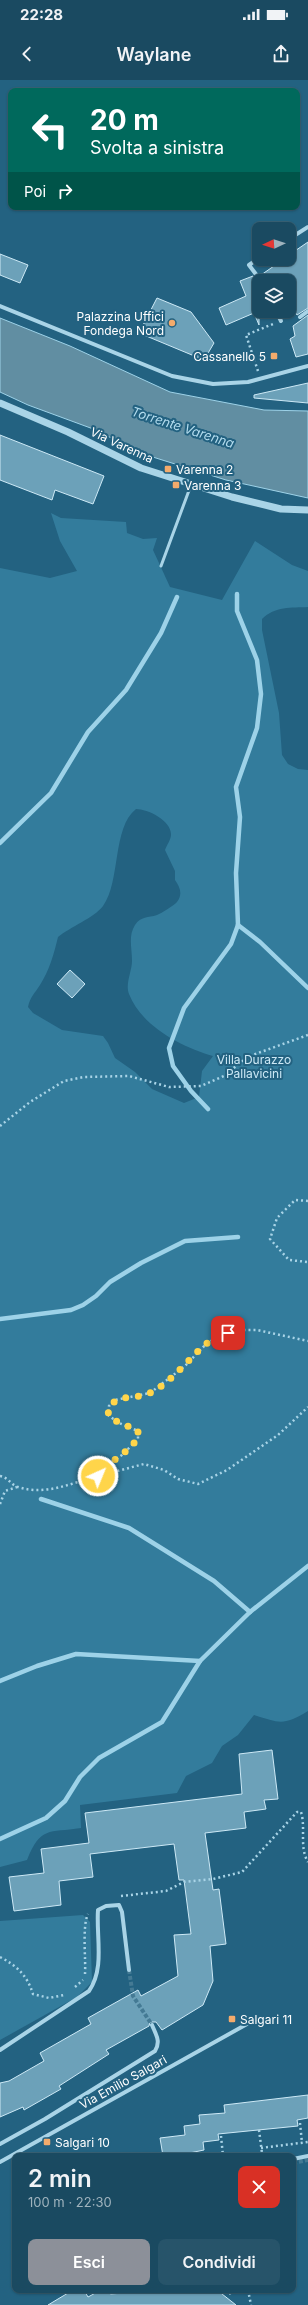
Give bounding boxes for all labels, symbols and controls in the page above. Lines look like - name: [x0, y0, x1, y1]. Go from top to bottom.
- text: 22:28: [20, 5, 63, 24]
- icon: back: [16, 43, 38, 65]
- icon: share: [270, 43, 292, 65]
- text: Waylane: [117, 44, 191, 65]
- text: 20 m: [90, 103, 159, 137]
- icon: left: [24, 104, 76, 156]
- text: Svolta a sinistra: [90, 137, 224, 158]
- icon: right: [54, 180, 76, 202]
- text: Poi: [24, 182, 46, 201]
- north arrow: [252, 222, 296, 266]
- map controls: [252, 222, 296, 318]
- button: layers: [252, 274, 296, 318]
- place label: Palazzina Uffici Fondega Nord: [77, 309, 164, 338]
- marker: Palazzina Uffici Fondega Nord: [167, 318, 177, 328]
- place label: Cassanello 5: [193, 349, 266, 364]
- marker: Cassanello 5: [269, 351, 279, 361]
- water label: Torrente Varenna: [130, 403, 236, 451]
- street label: Via Varenna: [88, 424, 156, 466]
- place label: Varenna 2: [176, 462, 233, 477]
- marker: Varenna 2: [163, 464, 173, 474]
- place label: Varenna 3: [184, 478, 241, 493]
- marker: Varenna 3: [171, 480, 181, 490]
- park label: Villa Durazzo Pallavicini: [217, 1052, 291, 1081]
- pin: [211, 1316, 245, 1350]
- icon: arrive: [217, 1322, 239, 1344]
- position arrow: [77, 1455, 119, 1497]
- place label: Salgari 11: [240, 2012, 292, 2027]
- marker: Salgari 11: [227, 2014, 237, 2024]
- street label: Via Emilio Salgari: [77, 2052, 169, 2112]
- place label: Salgari 10: [55, 2135, 110, 2150]
- marker: Salgari 10: [42, 2137, 52, 2147]
- text: 2 min: [28, 2164, 92, 2193]
- button: close: [238, 2166, 280, 2208]
- text: 100 m · 22:30: [28, 2194, 112, 2210]
- button: Esci: [28, 2239, 150, 2285]
- button: Condividi: [158, 2239, 280, 2285]

